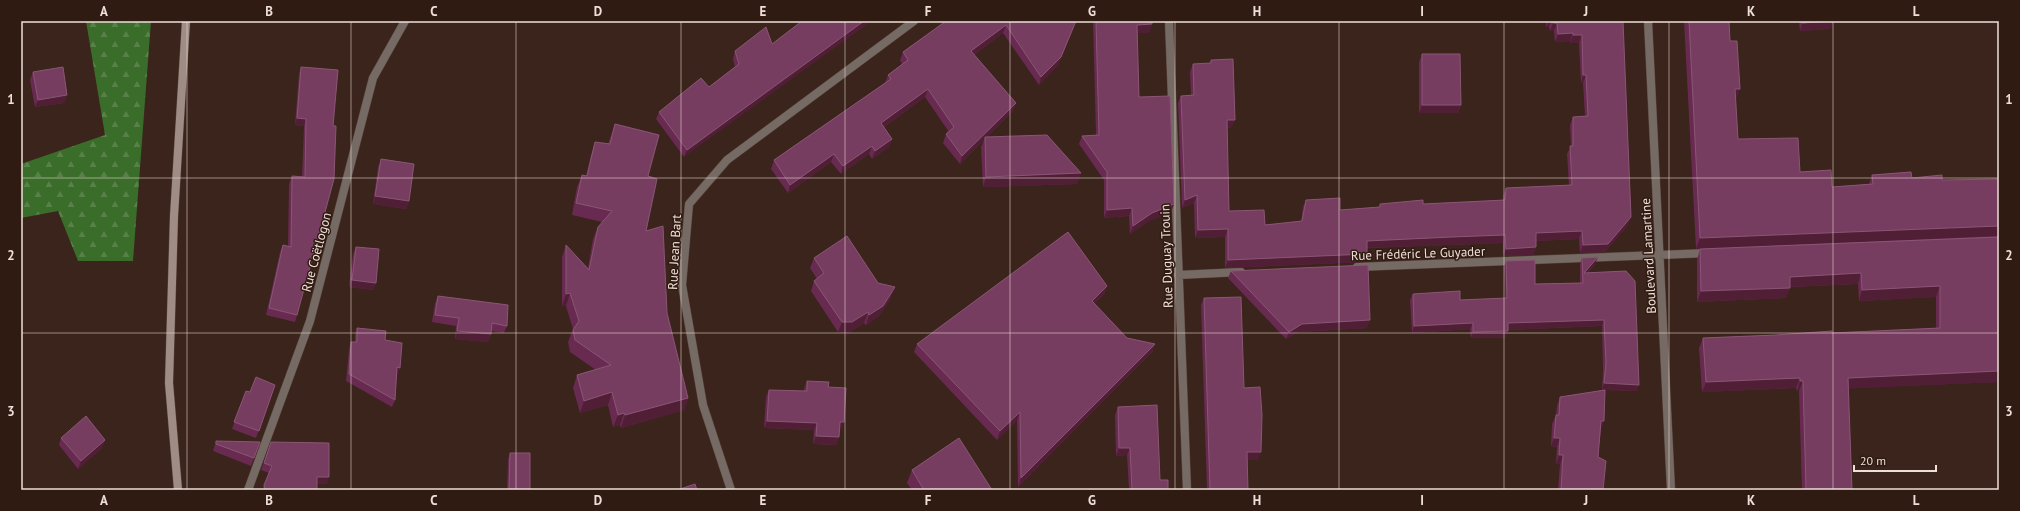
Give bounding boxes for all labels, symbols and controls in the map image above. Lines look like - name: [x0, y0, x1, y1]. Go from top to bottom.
- text: A: [100, 3, 108, 20]
- text: B: [265, 3, 273, 20]
- text: C: [430, 3, 438, 20]
- text: D: [594, 3, 602, 20]
- text: E: [760, 3, 767, 20]
- text: F: [925, 3, 932, 20]
- text: G: [1088, 3, 1096, 20]
- text: H: [1253, 3, 1261, 20]
- text: I: [1420, 3, 1424, 20]
- text: J: [1583, 3, 1588, 20]
- text: K: [1747, 3, 1755, 20]
- text: L: [1913, 3, 1920, 20]
- text: 1: [7, 91, 15, 108]
- text: 1: [2005, 91, 2013, 108]
- street label: Boulevard Lamartine: [1637, 198, 1660, 314]
- street label: Rue Duguay Trouin: [1156, 204, 1177, 308]
- street label: Rue Coëtlogon: [298, 211, 335, 294]
- street label: Rue Jean Bart: [664, 213, 685, 290]
- street label: Rue Frédéric Le Guyader: [1351, 243, 1486, 264]
- text: 2: [7, 247, 15, 264]
- text: 2: [2005, 247, 2013, 264]
- text: 3: [7, 403, 15, 420]
- text: 3: [2005, 403, 2013, 420]
- scale bar: [1854, 447, 1936, 473]
- text: 20 m: [1860, 453, 1886, 468]
- text: A: [100, 492, 108, 509]
- text: B: [265, 492, 273, 509]
- text: C: [430, 492, 438, 509]
- text: D: [594, 492, 602, 509]
- text: E: [760, 492, 767, 509]
- text: F: [925, 492, 932, 509]
- text: G: [1088, 492, 1096, 509]
- text: H: [1253, 492, 1261, 509]
- text: I: [1420, 492, 1424, 509]
- text: J: [1583, 492, 1588, 509]
- text: K: [1747, 492, 1755, 509]
- text: L: [1913, 492, 1920, 509]

